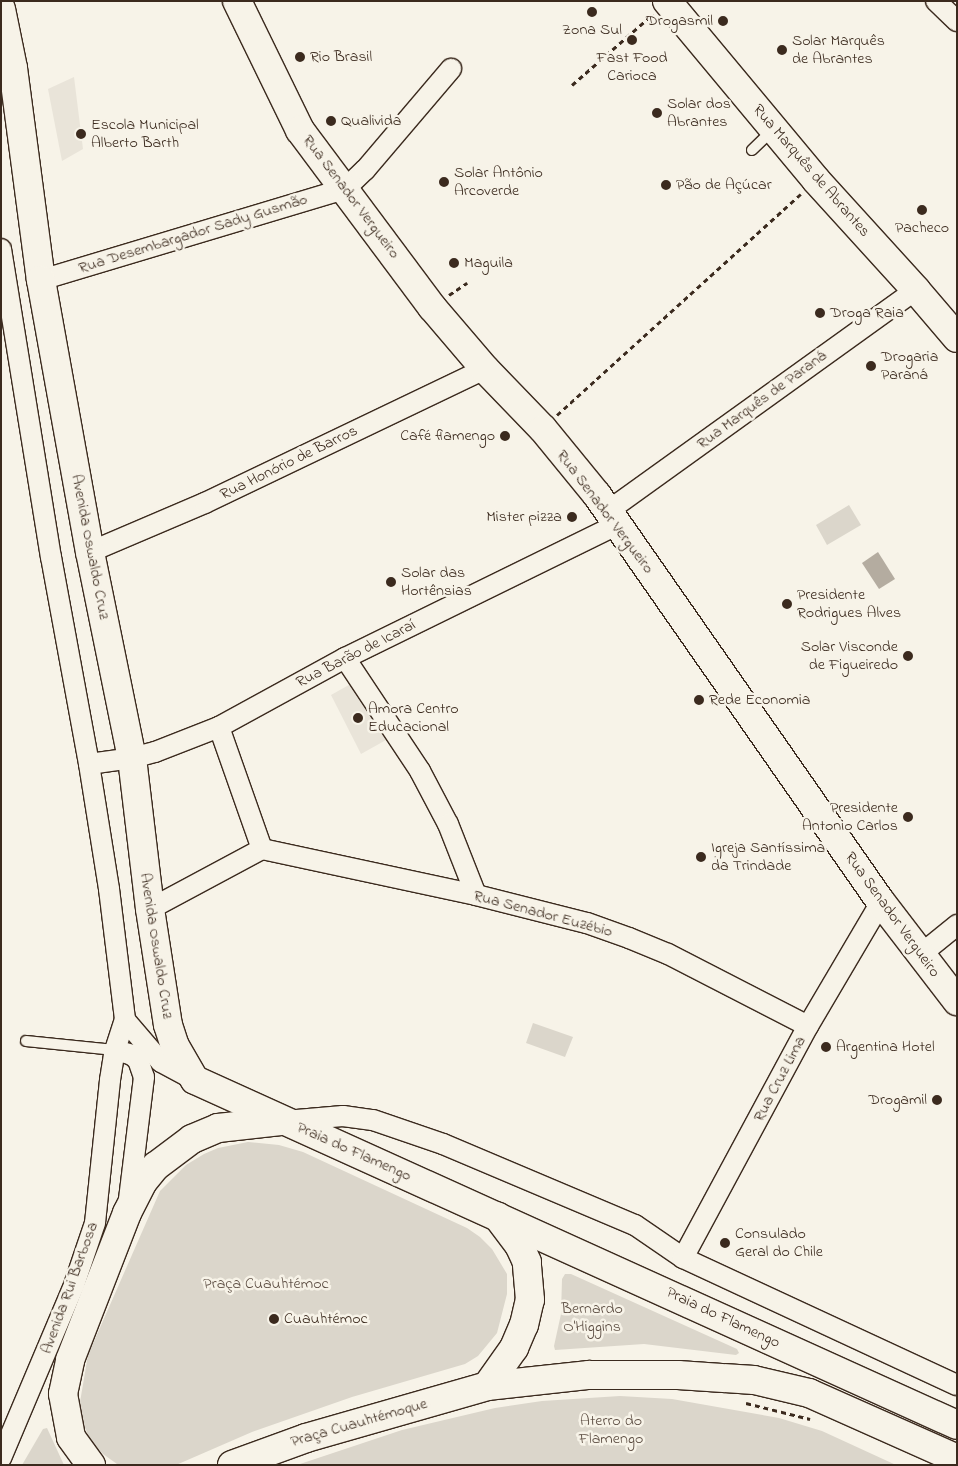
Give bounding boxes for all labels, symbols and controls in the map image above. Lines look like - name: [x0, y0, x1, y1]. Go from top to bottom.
- marker: Zona Sul: [586, 6, 598, 18]
- place label: Drogasmil: [646, 11, 713, 31]
- marker: Drogasmil: [717, 15, 729, 27]
- place label: Zona Sul: [562, 20, 622, 40]
- place label: Solar Marquês de Abrantes: [792, 31, 885, 69]
- marker: Fast Food Carioca: [626, 34, 638, 46]
- marker: Solar Marquês de Abrantes: [776, 44, 788, 56]
- place label: Rio Brasil: [310, 47, 372, 67]
- place label: Fast Food Carioca: [596, 48, 668, 86]
- marker: Rio Brasil: [294, 51, 306, 63]
- place label: Solar dos Abrantes: [667, 94, 731, 132]
- street label: Rua Marquês de Abrantes: [748, 101, 874, 241]
- marker: Solar dos Abrantes: [651, 107, 663, 119]
- place label: Qualivida: [341, 111, 401, 131]
- place label: Escola Municipal Alberto Barth: [91, 115, 199, 153]
- marker: Qualivida: [325, 115, 337, 127]
- marker: Escola Municipal Alberto Barth: [75, 128, 87, 140]
- street label: Rua Senador Vergueiro: [298, 131, 404, 263]
- place label: Solar Antônio Arcoverde: [454, 163, 543, 201]
- place label: Pão de Açúcar: [676, 175, 772, 195]
- marker: Solar Antônio Arcoverde: [438, 176, 450, 188]
- marker: Pão de Açúcar: [660, 179, 672, 191]
- street label: Rua Desembargador Sady Gusmão: [76, 190, 310, 278]
- marker: Pacheco: [916, 204, 928, 216]
- place label: Pacheco: [895, 218, 949, 238]
- place label: Maguila: [464, 253, 513, 273]
- marker: Maguila: [448, 257, 460, 269]
- place label: Droga Raia: [830, 303, 904, 323]
- marker: Droga Raia: [814, 307, 826, 319]
- street label: Rua Marquês de Paraná: [693, 346, 831, 454]
- place label: Drogaria Paraná: [881, 347, 938, 385]
- marker: Drogaria Paraná: [865, 360, 877, 372]
- street label: Rua Honório de Barros: [217, 421, 361, 505]
- place label: Café flamengo: [400, 426, 495, 446]
- marker: Café flamengo: [499, 430, 511, 442]
- street label: Rua Senador Vergueiro: [552, 446, 658, 578]
- street label: Avenida Oswaldo Cruz: [67, 473, 113, 621]
- place label: Mister pizza: [486, 507, 562, 527]
- marker: Mister pizza: [566, 511, 578, 523]
- place label: Solar das Hortênsias: [401, 563, 472, 601]
- marker: Solar das Hortênsias: [385, 576, 397, 588]
- place label: Presidente Rodrigues Alves: [797, 585, 901, 623]
- marker: Presidente Rodrigues Alves: [781, 598, 793, 610]
- street label: Rua Barão de Icaraí: [293, 616, 419, 692]
- place label: Solar Visconde de Figueiredo: [801, 637, 898, 675]
- marker: Solar Visconde de Figueiredo: [902, 650, 914, 662]
- place label: Rede Economia: [709, 690, 810, 710]
- marker: Rede Economia: [693, 694, 705, 706]
- place label: Amora Centro Educacional: [368, 699, 459, 737]
- marker: Amora Centro Educacional: [352, 712, 364, 724]
- place label: Presidente Antonio Carlos: [802, 798, 898, 836]
- marker: Presidente Antonio Carlos: [902, 811, 914, 823]
- place label: Igreja Santíssima da Trindade: [711, 838, 825, 876]
- street label: Rua Senador Vergueiro: [840, 849, 944, 981]
- marker: Igreja Santíssima da Trindade: [695, 851, 707, 863]
- street label: Avenida Oswaldo Cruz: [135, 872, 177, 1020]
- street label: Rua Senador Euzébio: [471, 886, 615, 942]
- street label: Rua Cruz Lima: [749, 1033, 811, 1125]
- place label: Argentina Hotel: [836, 1037, 935, 1057]
- marker: Argentina Hotel: [820, 1041, 832, 1053]
- place label: Drogamil: [868, 1090, 927, 1110]
- marker: Drogamil: [931, 1094, 943, 1106]
- street label: Praia do Flamengo: [294, 1118, 414, 1186]
- street label: Avenida Rui Barbosa: [37, 1219, 103, 1357]
- place label: Consulado Geral do Chile: [735, 1224, 823, 1262]
- marker: Consulado Geral do Chile: [719, 1237, 731, 1249]
- park label: Praça Cuauhtémoc: [203, 1274, 329, 1294]
- street label: Praia do Flamengo: [663, 1283, 783, 1353]
- park label: Bernardo O'Higgins: [561, 1299, 623, 1337]
- place label: Cuauhtémoc: [284, 1309, 368, 1329]
- marker: Cuauhtémoc: [268, 1313, 280, 1325]
- street label: Praça Cuauhtémoque: [289, 1394, 429, 1452]
- park label: Aterro do Flamengo: [579, 1411, 643, 1449]

